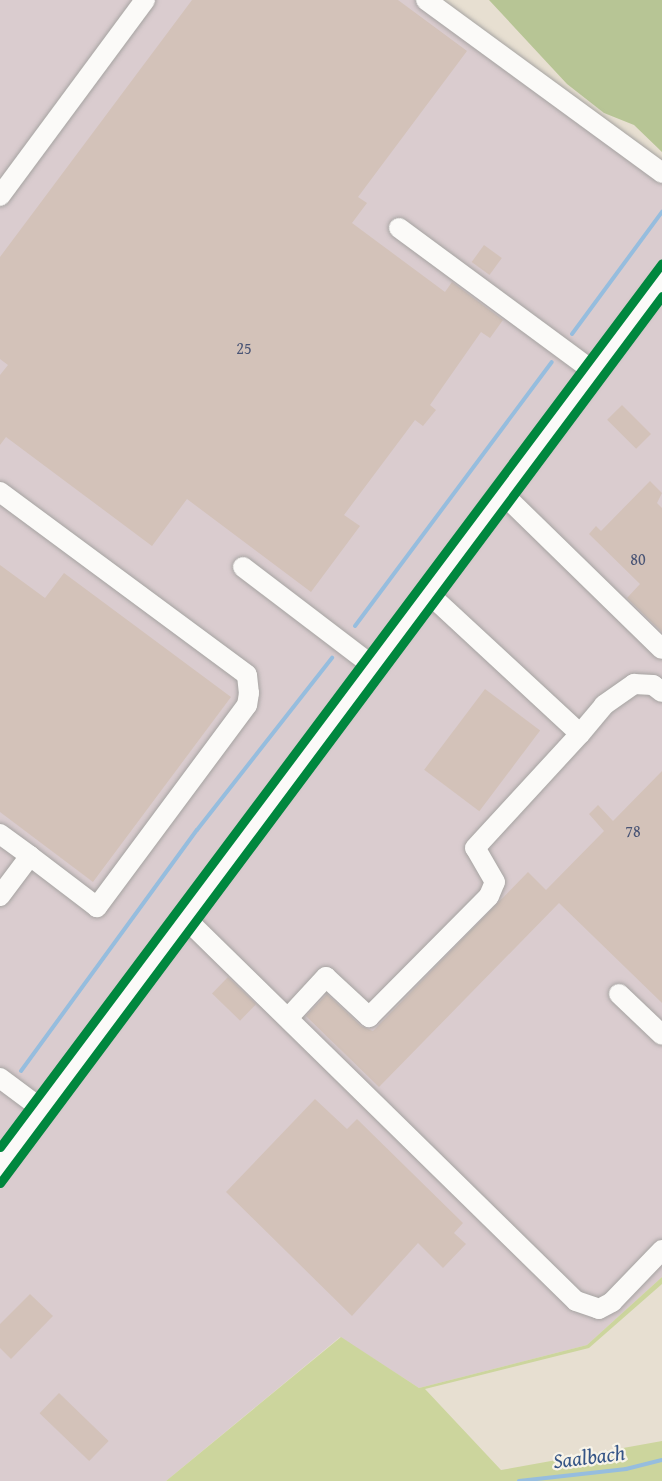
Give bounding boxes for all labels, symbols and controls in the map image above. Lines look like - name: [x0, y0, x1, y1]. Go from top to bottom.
- house number: 25: [236, 338, 252, 358]
- house number: 80: [630, 549, 646, 569]
- house number: 78: [625, 821, 641, 841]
- water label: Saalbach: [552, 1440, 626, 1474]

